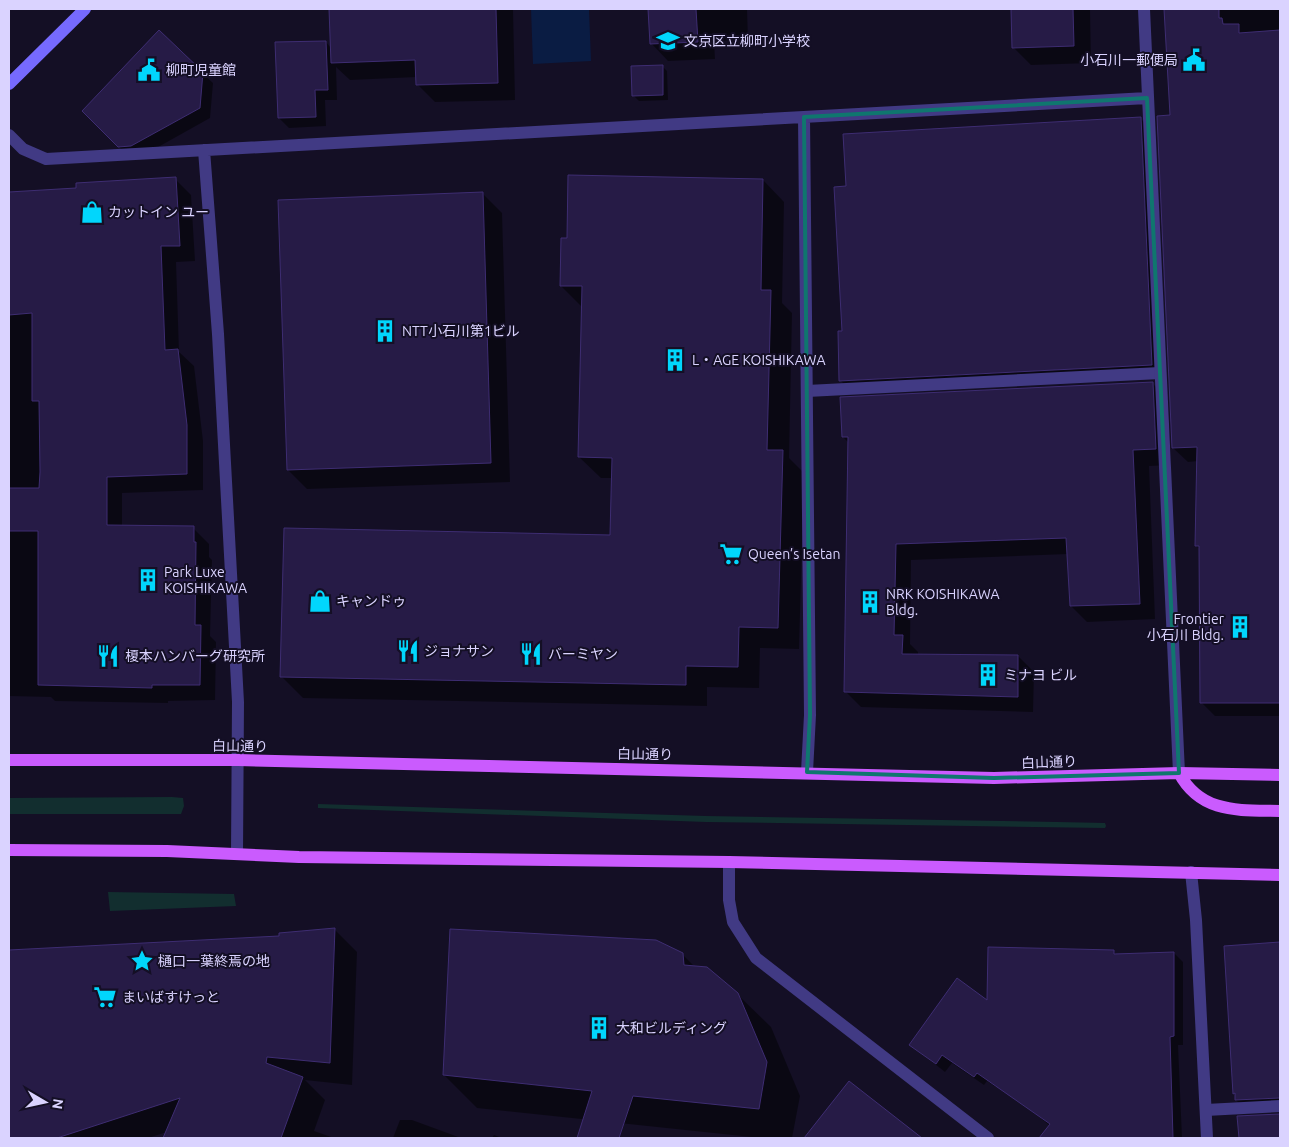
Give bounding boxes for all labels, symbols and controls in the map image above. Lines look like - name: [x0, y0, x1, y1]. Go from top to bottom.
- school or university icon: 文京区立柳町小学校: [655, 28, 681, 54]
- place label: 文京区立柳町小学校: [684, 33, 810, 49]
- public building icon: 小石川一郵便局: [1181, 47, 1207, 73]
- place label: 小石川一郵便局: [1080, 52, 1178, 68]
- public building icon: 柳町児童館: [136, 57, 162, 83]
- place label: 柳町児童館: [166, 62, 236, 78]
- shop icon: カットイン ユー: [79, 199, 105, 225]
- place label: カットイン ユー: [108, 204, 209, 220]
- building icon: NTT小石川第1ビル: [372, 318, 398, 344]
- place label: NTT小石川第1ビル: [402, 323, 520, 339]
- building icon: L・AGE KOISHIKAWA: [662, 347, 688, 373]
- place label: L・AGE KOISHIKAWA: [692, 352, 826, 368]
- supermarket icon: Queen’s Isetan: [718, 541, 744, 567]
- place label: Queen’s Isetan: [748, 546, 841, 562]
- place label: Park Luxe KOISHIKAWA: [164, 564, 247, 596]
- building icon: Park Luxe KOISHIKAWA: [135, 567, 161, 593]
- place label: NRK KOISHIKAWA Bldg.: [886, 586, 1000, 618]
- shop icon: キャンドゥ: [307, 588, 333, 614]
- building icon: NRK KOISHIKAWA Bldg.: [857, 589, 883, 615]
- place label: キャンドゥ: [336, 593, 406, 609]
- place label: Frontier 小石川 Bldg.: [1147, 611, 1225, 643]
- building icon: Frontier 小石川 Bldg.: [1227, 614, 1253, 640]
- restaurant icon: ジョナサン: [395, 638, 421, 664]
- restaurant icon: バーミヤン: [518, 641, 544, 667]
- restaurant icon: 榎本ハンバーグ研究所: [95, 643, 121, 669]
- place label: ジョナサン: [424, 643, 494, 659]
- place label: バーミヤン: [548, 646, 618, 662]
- place label: 榎本ハンバーグ研究所: [125, 648, 265, 664]
- building icon: ミナヨ ビル: [975, 662, 1001, 688]
- place label: ミナヨ ビル: [1004, 667, 1077, 683]
- street label: 白山通り: [212, 738, 268, 754]
- street label: 白山通り: [617, 746, 673, 762]
- street label: 白山通り: [1021, 753, 1077, 771]
- place icon: 樋口一葉終焉の地: [129, 948, 155, 974]
- place label: 樋口一葉終焉の地: [158, 953, 270, 969]
- supermarket icon: まいばすけっと: [92, 984, 118, 1010]
- place label: まいばすけっと: [122, 989, 220, 1005]
- building icon: 大和ビルディング: [586, 1015, 612, 1041]
- place label: 大和ビルディング: [616, 1020, 727, 1036]
- north arrow: [20, 1077, 70, 1127]
- text: N: [49, 1098, 67, 1110]

